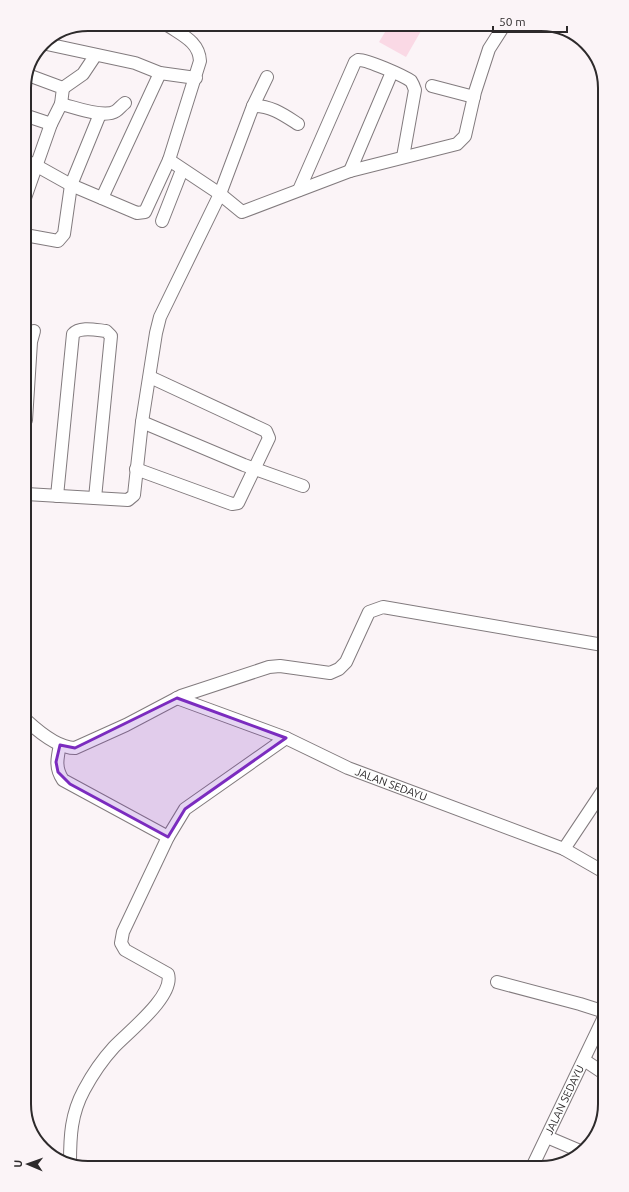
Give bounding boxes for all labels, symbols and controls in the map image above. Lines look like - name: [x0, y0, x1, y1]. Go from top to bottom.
- scale bar: [493, 8, 567, 34]
- text: 50 m: [499, 15, 526, 28]
- street label: JALAN SEDAYU: [353, 765, 429, 803]
- street label: JALAN SEDAYU: [542, 1063, 586, 1137]
- north arrow: [8, 1144, 48, 1184]
- text: U: [12, 1160, 24, 1168]

